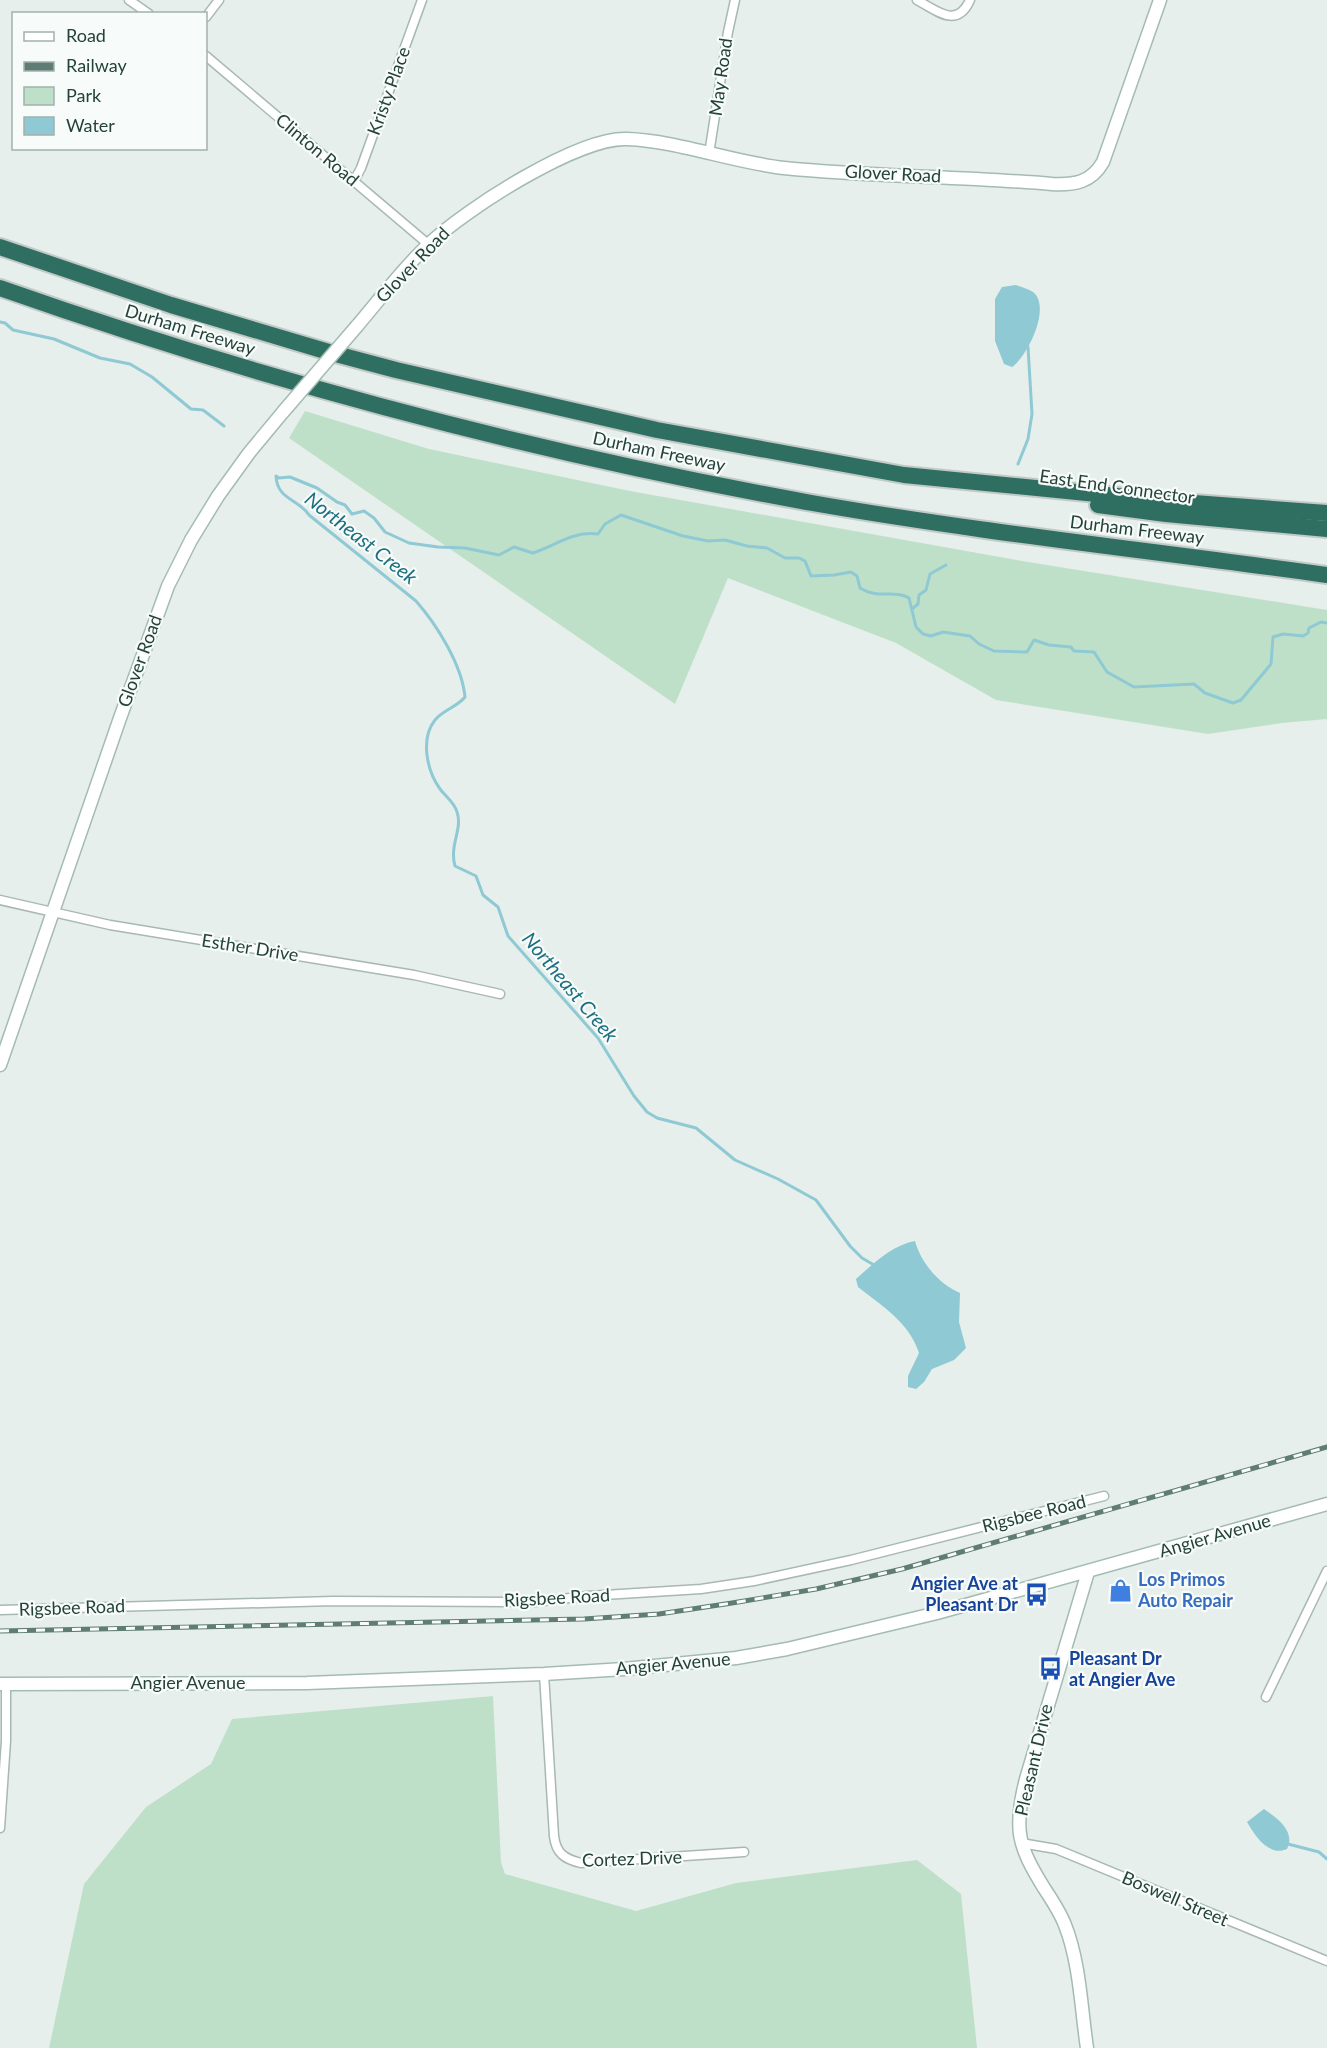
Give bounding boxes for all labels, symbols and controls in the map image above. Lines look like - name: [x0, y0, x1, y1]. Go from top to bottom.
- legend: [12, 12, 207, 150]
- text: Road: [66, 24, 106, 46]
- street label: May Road: [704, 36, 736, 117]
- street label: Kristy Place: [362, 43, 414, 138]
- text: Railway: [66, 54, 127, 76]
- text: Park: [66, 84, 102, 106]
- street label: Clinton Road: [272, 108, 364, 190]
- text: Water: [66, 114, 115, 136]
- street label: Glover Road: [844, 159, 942, 187]
- street label: Glover Road: [371, 222, 454, 307]
- street label: Durham Freeway: [122, 299, 259, 360]
- street label: Durham Freeway: [591, 426, 728, 476]
- street label: East End Connector: [1038, 464, 1197, 508]
- water label: Northeast Creek: [301, 486, 423, 589]
- street label: Durham Freeway: [1069, 510, 1206, 548]
- street label: Glover Road: [112, 612, 166, 710]
- water label: Northeast Creek: [518, 927, 624, 1046]
- street label: Esther Drive: [200, 929, 300, 966]
- street label: Rigsbee Road: [980, 1490, 1088, 1537]
- street label: Angier Avenue: [1156, 1509, 1273, 1561]
- place label: Los Primos Auto Repair: [1137, 1568, 1233, 1611]
- place label: Angier Ave at Pleasant Dr: [910, 1572, 1018, 1615]
- shop icon: Los Primos Auto Repair: [1107, 1577, 1133, 1603]
- bus stop icon: Angier Ave at Pleasant Dr: [1023, 1581, 1049, 1607]
- street label: Rigsbee Road: [503, 1583, 611, 1611]
- street label: Rigsbee Road: [18, 1594, 125, 1620]
- street label: Angier Avenue: [615, 1647, 731, 1679]
- place label: Pleasant Dr at Angier Ave: [1069, 1647, 1176, 1690]
- bus stop icon: Pleasant Dr at Angier Ave: [1038, 1656, 1064, 1682]
- street label: Angier Avenue: [130, 1671, 246, 1693]
- street label: Pleasant Drive: [1009, 1702, 1057, 1818]
- street label: Cortez Drive: [582, 1845, 682, 1871]
- street label: Boswell Street: [1119, 1866, 1232, 1931]

